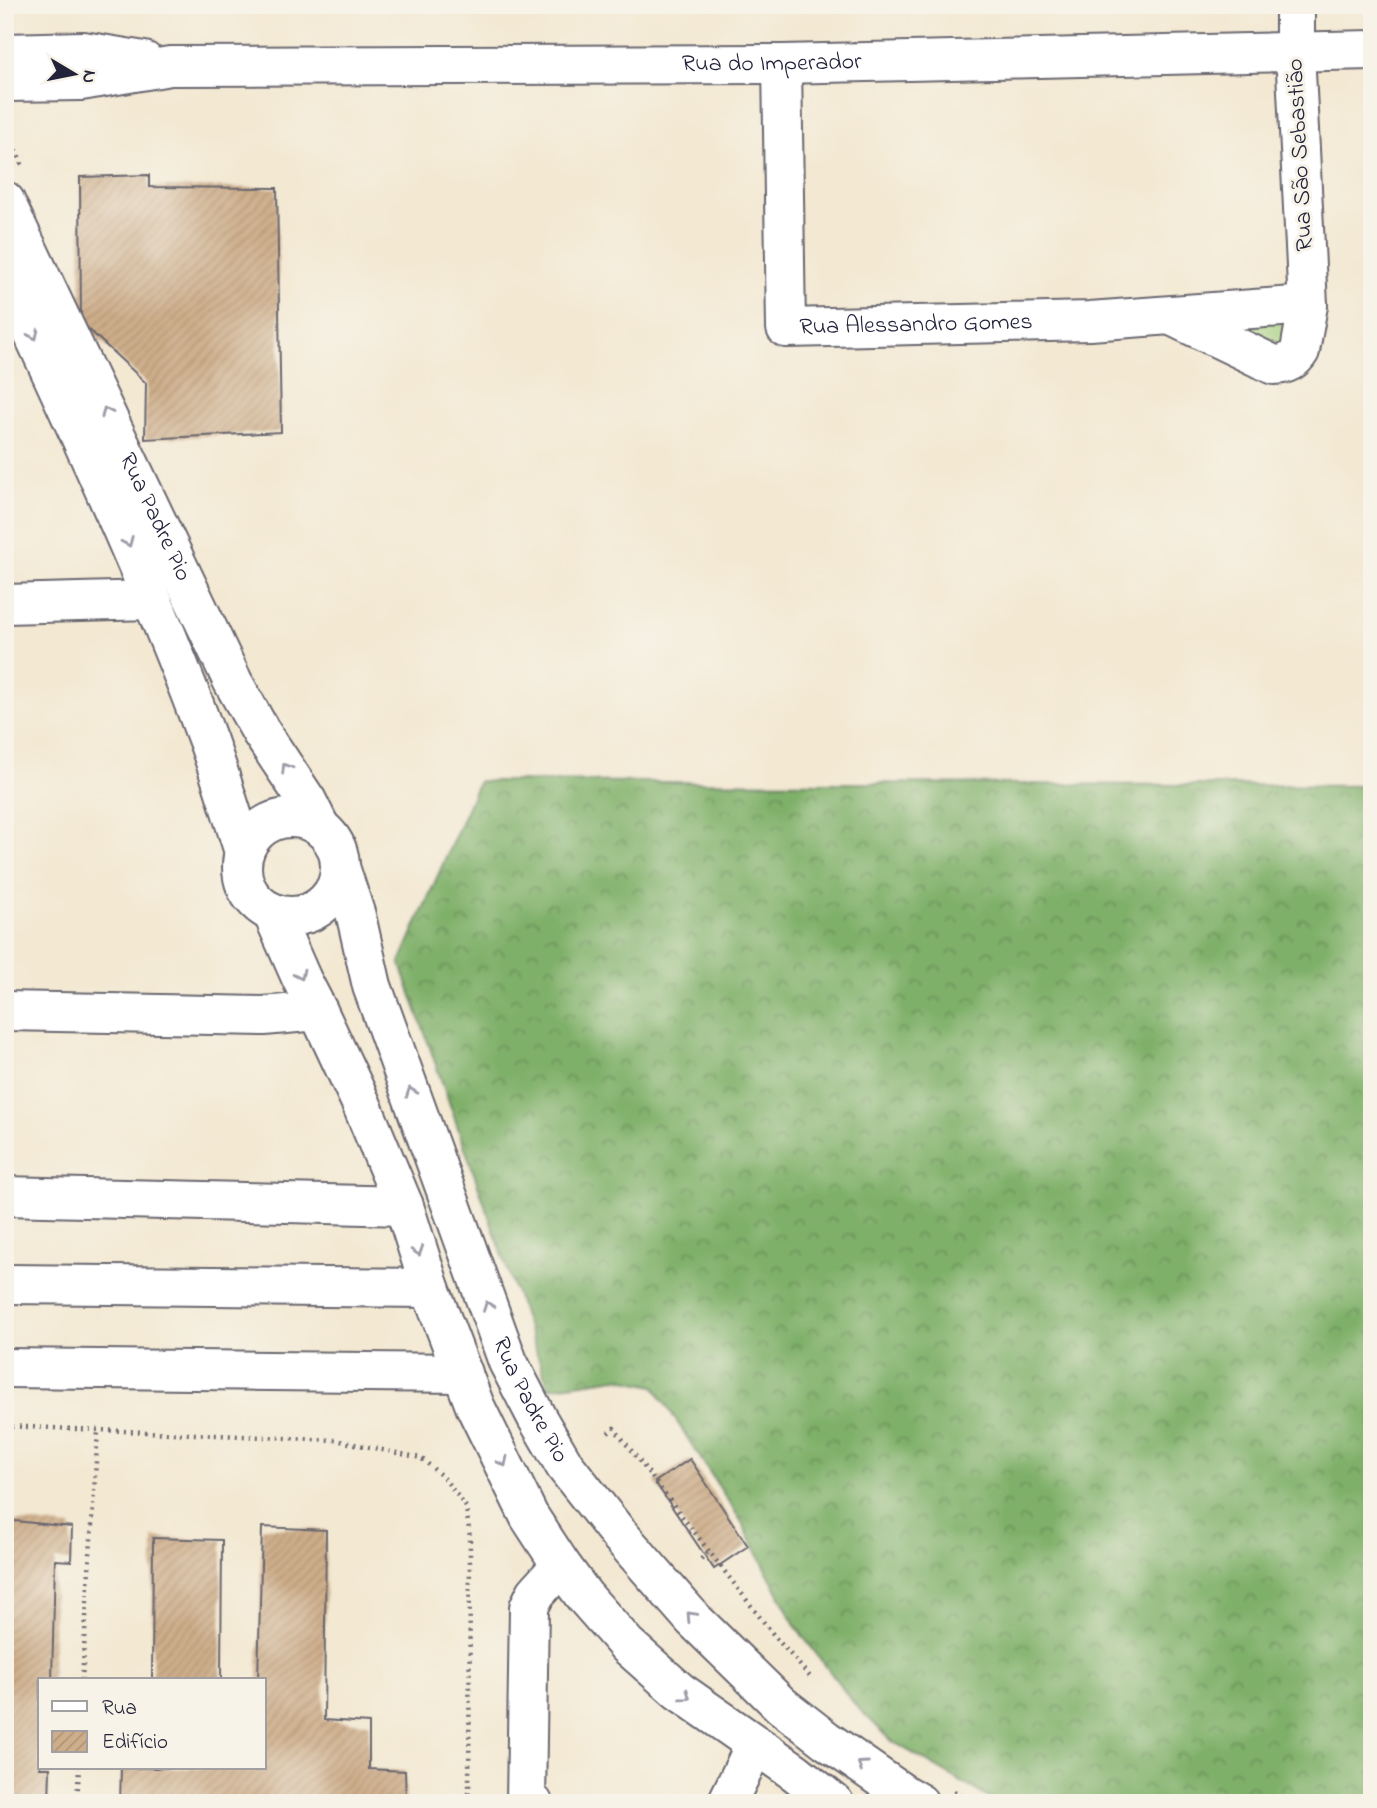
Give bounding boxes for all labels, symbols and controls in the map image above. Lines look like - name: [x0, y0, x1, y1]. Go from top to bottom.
- north arrow: [38, 38, 108, 108]
- street label: Rua do Imperador: [682, 45, 863, 82]
- street label: Rua São Sebastião: [1278, 58, 1324, 252]
- text: N: [74, 68, 103, 85]
- street label: Rua Alessandro Gomes: [799, 305, 1033, 345]
- one-way arrow: [26, 327, 40, 340]
- one-way arrow: [100, 407, 114, 419]
- street label: Rua Padre Pio: [109, 447, 200, 587]
- one-way arrow: [119, 535, 133, 547]
- one-way arrow: [281, 762, 294, 775]
- one-way arrow: [291, 968, 305, 980]
- one-way arrow: [405, 1087, 419, 1099]
- one-way arrow: [410, 1244, 424, 1257]
- one-way arrow: [482, 1301, 496, 1313]
- street label: Rua Padre Pio: [483, 1332, 577, 1470]
- one-way arrow: [494, 1455, 508, 1467]
- one-way arrow: [687, 1611, 700, 1624]
- legend: [38, 1678, 266, 1770]
- one-way arrow: [679, 1688, 691, 1701]
- text: Rua: [102, 1694, 137, 1724]
- text: Edifício: [102, 1728, 168, 1758]
- one-way arrow: [857, 1760, 870, 1773]

